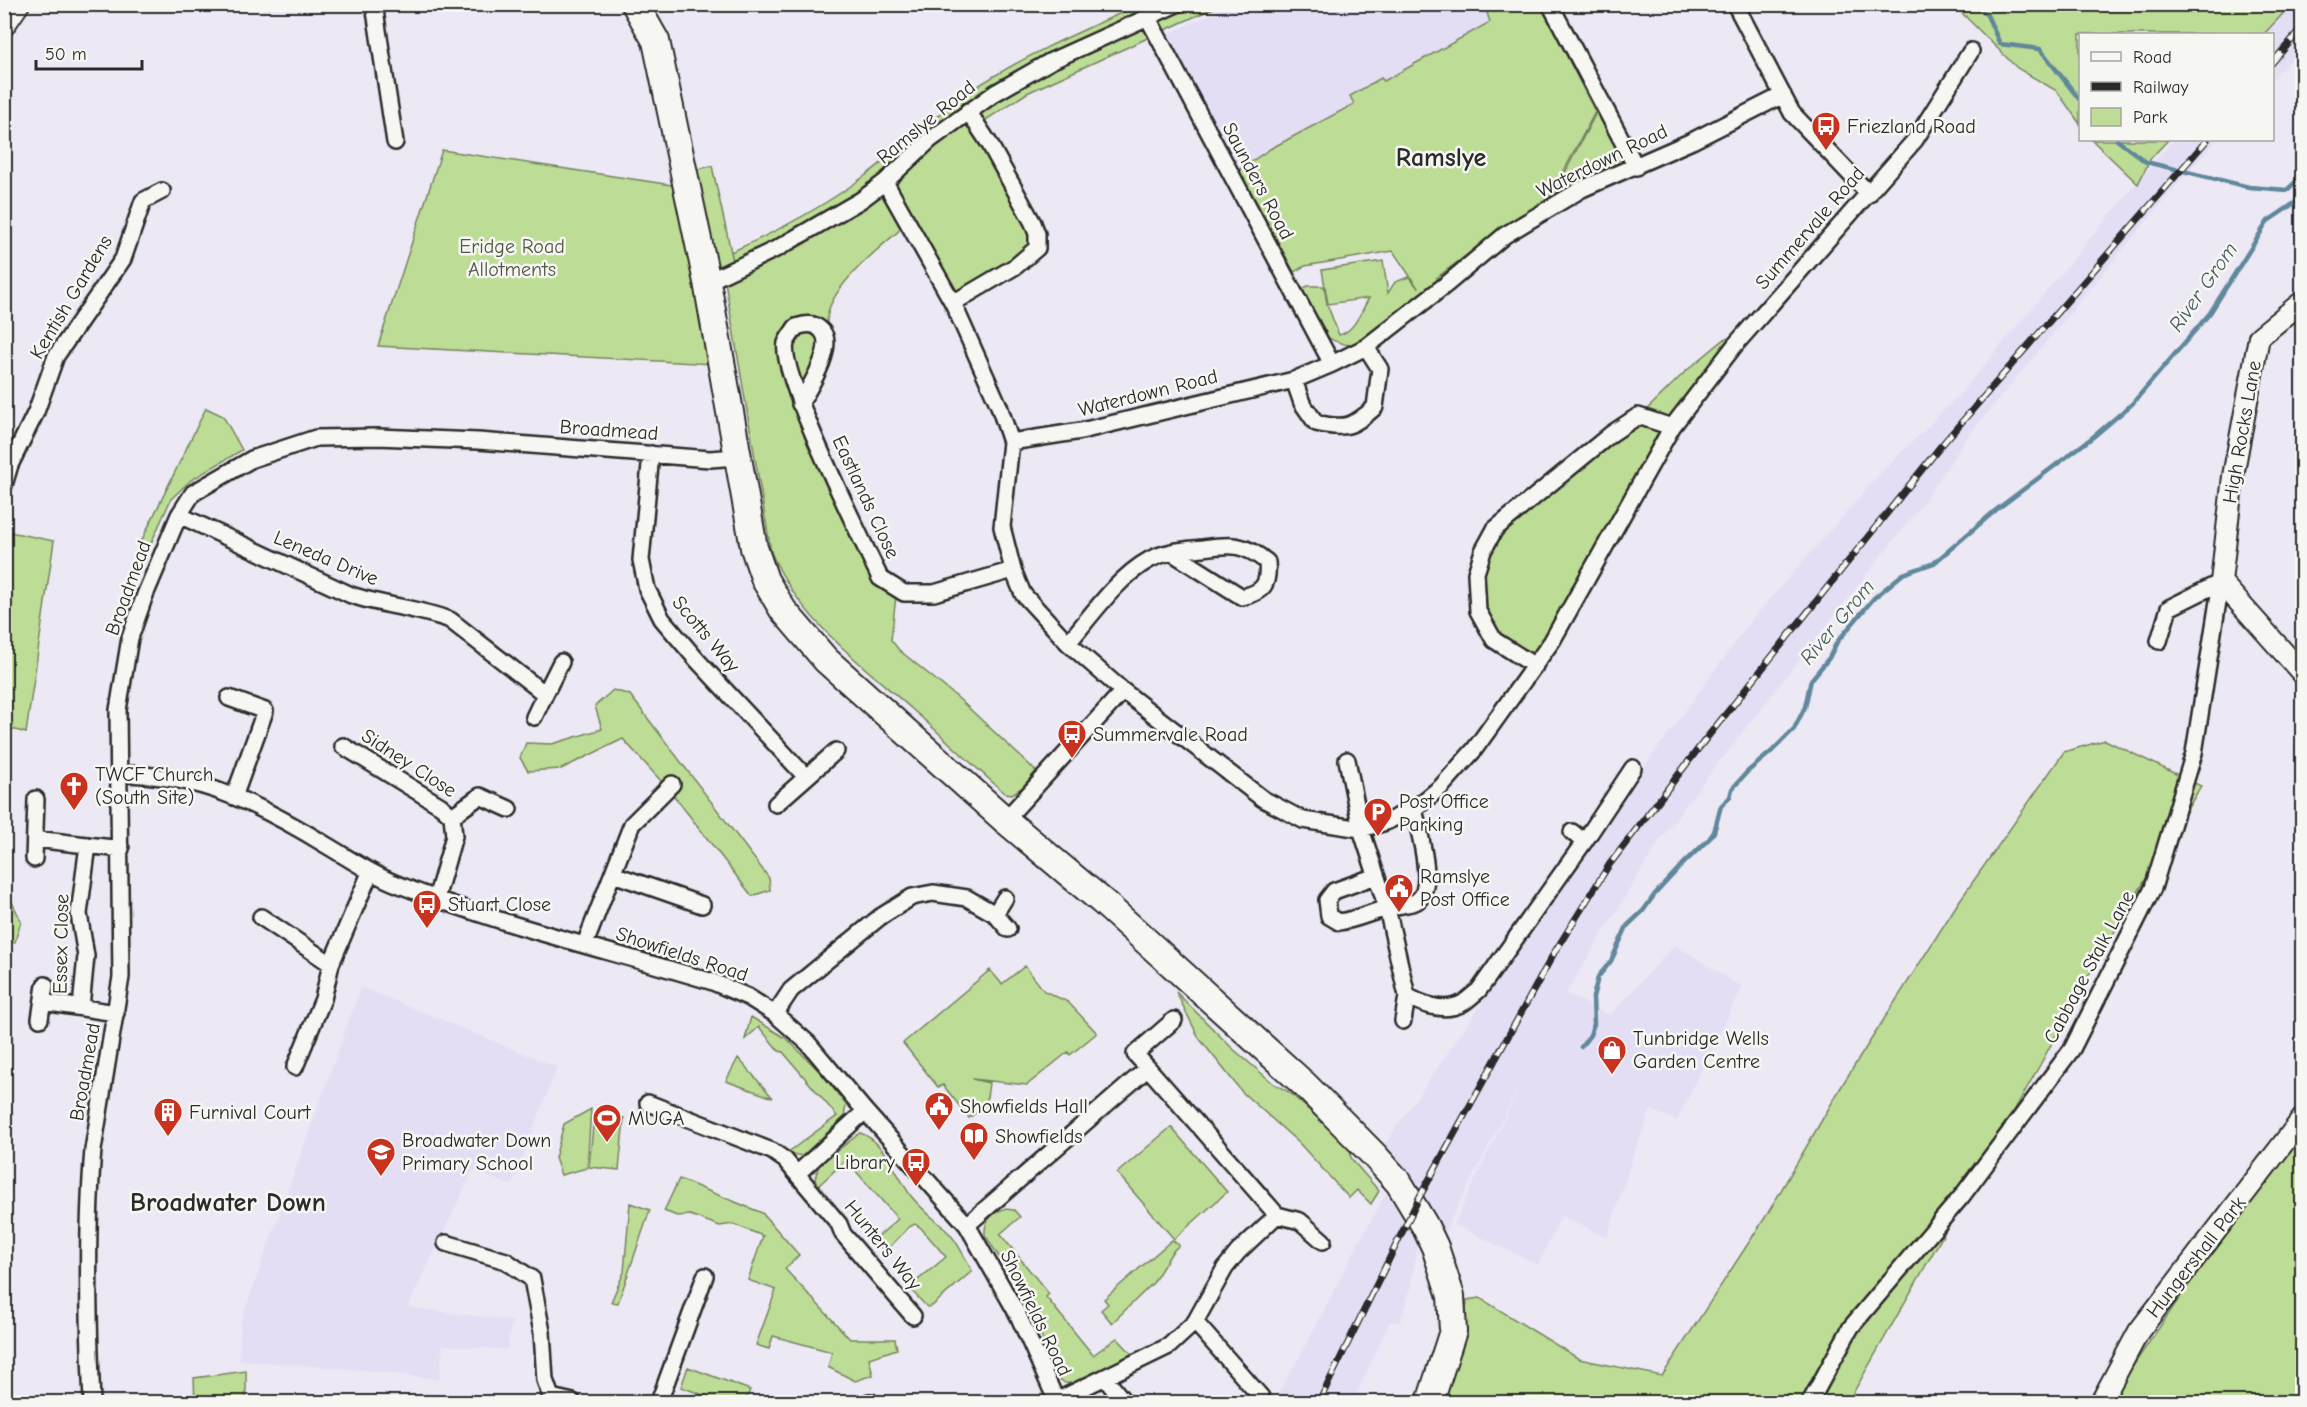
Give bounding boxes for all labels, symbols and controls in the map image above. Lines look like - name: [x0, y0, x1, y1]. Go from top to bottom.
- scale bar: [36, 33, 142, 71]
- legend: [2079, 33, 2274, 141]
- text: 50 m: [45, 44, 87, 65]
- text: Road: [2133, 47, 2172, 68]
- street label: Ramslye Road: [872, 75, 980, 169]
- text: Railway: [2133, 77, 2190, 98]
- text: Park: [2133, 107, 2168, 128]
- bus stop icon: Friezland Road: [1810, 110, 1842, 152]
- place label: Friezland Road: [1847, 115, 1976, 138]
- street label: Saunders Road: [1217, 118, 1299, 244]
- street label: Waterdown Road: [1533, 119, 1671, 203]
- district label: Ramslye: [1396, 143, 1486, 173]
- street label: Summervale Road: [1751, 162, 1869, 294]
- street label: Kentish Gardens: [25, 231, 117, 363]
- park label: Eridge Road Allotments: [459, 235, 565, 281]
- water label: River Grom: [2164, 238, 2242, 336]
- street label: High Rocks Lane: [2218, 359, 2266, 505]
- street label: Waterdown Road: [1076, 365, 1220, 421]
- street label: Broadmead: [559, 415, 659, 445]
- street label: Eastlands Close: [827, 432, 905, 562]
- street label: Leneda Drive: [270, 526, 382, 590]
- street label: Broadmead: [100, 538, 156, 638]
- water label: River Grom: [1795, 575, 1879, 669]
- street label: Scotts Way: [667, 591, 745, 677]
- bus stop icon: Summervale Road: [1056, 718, 1088, 760]
- place label: Summervale Road: [1093, 723, 1248, 746]
- street label: Sidney Close: [357, 724, 461, 802]
- place label: TWCF Church (South Site): [95, 763, 213, 809]
- church icon: TWCF Church (South Site): [58, 770, 90, 812]
- place label: Post Office Parking: [1399, 790, 1489, 836]
- parking icon: Post Office Parking: [1362, 796, 1394, 838]
- place label: Ramslye Post Office: [1420, 865, 1510, 911]
- public building icon: Ramslye Post Office: [1383, 872, 1415, 914]
- street label: Cabbage Stalk Lane: [2039, 887, 2139, 1047]
- bus stop icon: Stuart Close: [411, 888, 443, 930]
- place label: Stuart Close: [448, 893, 551, 916]
- street label: Essex Close: [49, 894, 73, 994]
- street label: Showfields Road: [613, 922, 751, 986]
- street label: Broadmead: [65, 1021, 105, 1123]
- place label: Tunbridge Wells Garden Centre: [1633, 1027, 1769, 1073]
- shop icon: Tunbridge Wells Garden Centre: [1596, 1034, 1628, 1076]
- public building icon: Showfields Hall: [923, 1090, 955, 1132]
- place label: Showfields Hall: [960, 1095, 1088, 1118]
- building icon: Furnival Court: [152, 1096, 184, 1138]
- place label: Furnival Court: [189, 1101, 312, 1124]
- sports icon: MUGA: [591, 1102, 623, 1144]
- place label: MUGA: [628, 1107, 685, 1130]
- library icon: Showfields: [958, 1120, 990, 1162]
- place label: Showfields: [995, 1125, 1083, 1148]
- place label: Broadwater Down Primary School: [402, 1129, 551, 1175]
- school or university icon: Broadwater Down Primary School: [365, 1136, 397, 1178]
- bus stop icon: Library: [900, 1146, 932, 1188]
- place label: Library: [835, 1151, 895, 1174]
- district label: Broadwater Down: [130, 1188, 326, 1218]
- street label: Hungershall Park: [2142, 1192, 2251, 1322]
- street label: Hunters Way: [840, 1195, 926, 1295]
- street label: Showfields Road: [996, 1246, 1076, 1380]

